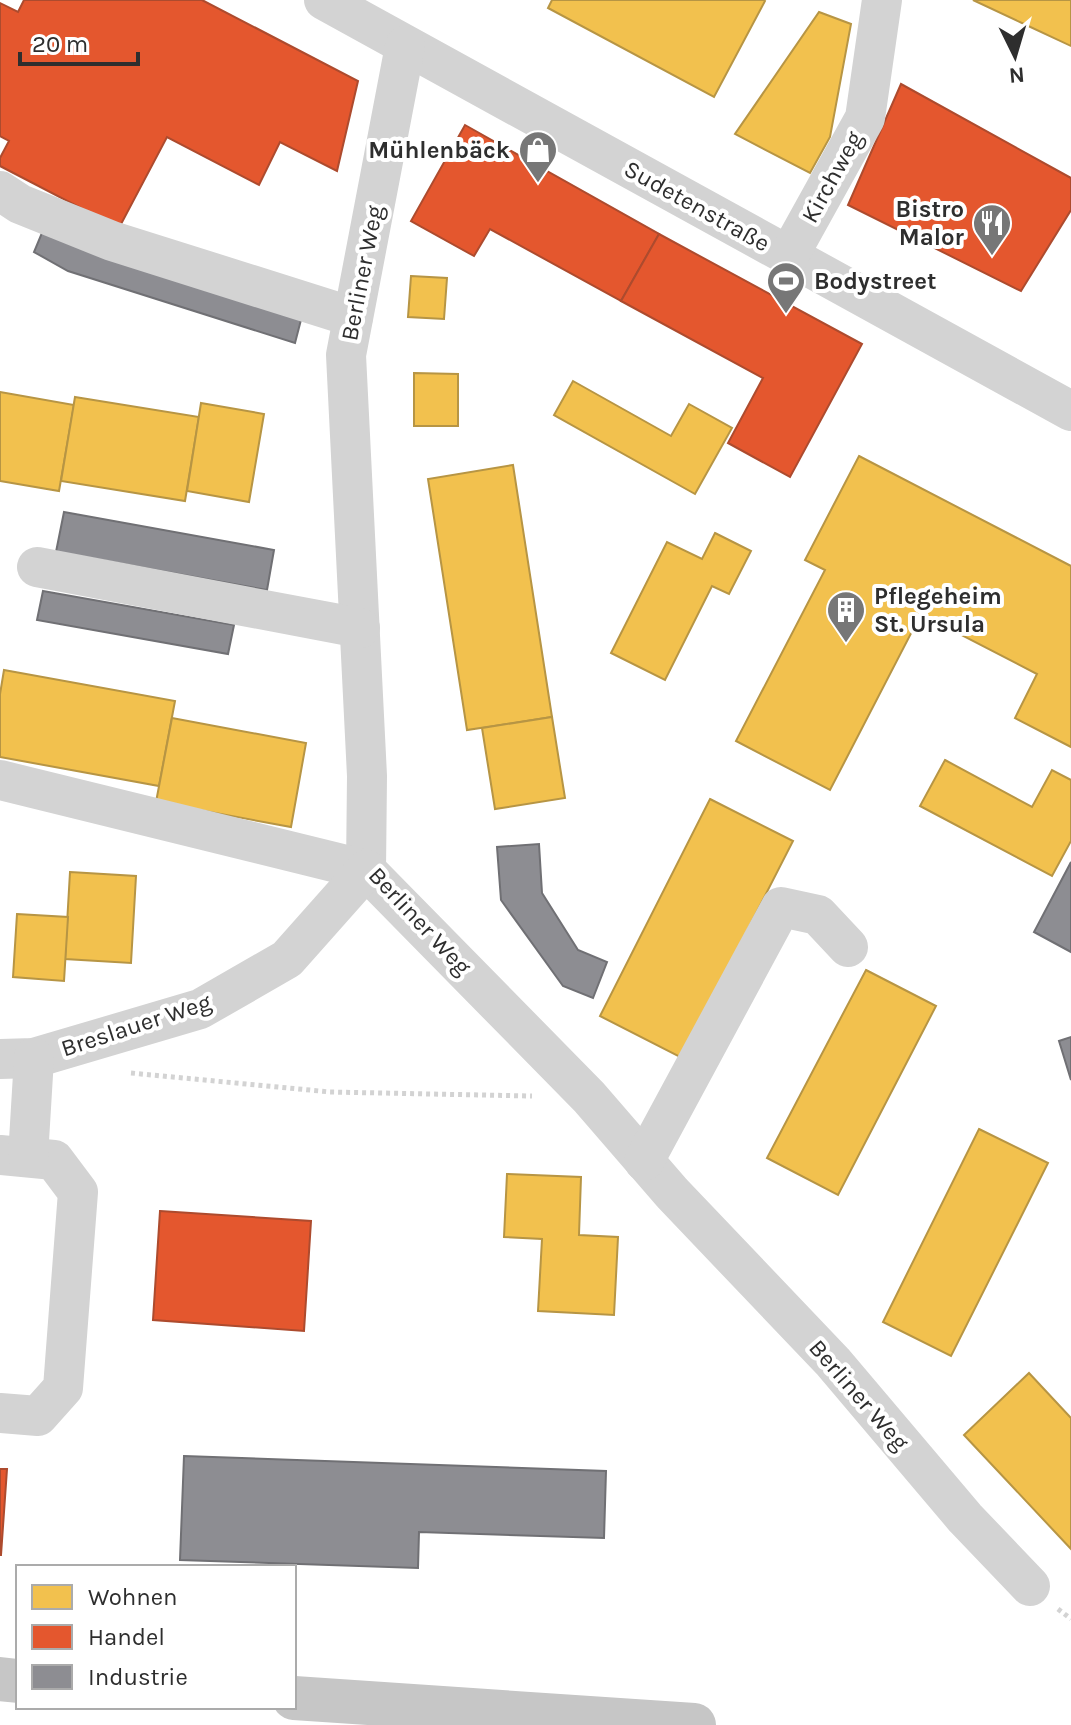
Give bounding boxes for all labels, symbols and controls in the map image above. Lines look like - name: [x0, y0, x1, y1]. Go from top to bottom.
- scale bar: [20, 16, 138, 66]
- north arrow: [975, 16, 1055, 96]
- text: 20 m: [32, 30, 88, 58]
- text: N: [1008, 61, 1026, 89]
- street label: Kirchweg: [795, 126, 869, 228]
- shop icon: Mühlenbäck: [517, 129, 559, 184]
- place label: Mühlenbäck: [368, 136, 510, 164]
- street label: Sudetenstraße: [619, 154, 775, 258]
- place label: Bistro Malor: [895, 195, 965, 251]
- street label: Berliner Weg: [335, 202, 389, 343]
- restaurant icon: Bistro Malor: [971, 202, 1013, 257]
- sports icon: Bodystreet: [765, 260, 807, 315]
- place label: Bodystreet: [814, 267, 936, 295]
- place label: Pflegeheim St. Ursula: [874, 582, 1002, 638]
- building icon: Pflegeheim St. Ursula: [825, 589, 867, 644]
- street label: Berliner Weg: [363, 861, 477, 981]
- street label: Breslauer Weg: [57, 987, 215, 1062]
- street label: Berliner Weg: [803, 1334, 915, 1456]
- legend: [16, 1565, 296, 1709]
- text: Wohnen: [88, 1583, 178, 1611]
- text: Handel: [88, 1623, 165, 1651]
- text: Industrie: [88, 1663, 188, 1691]

